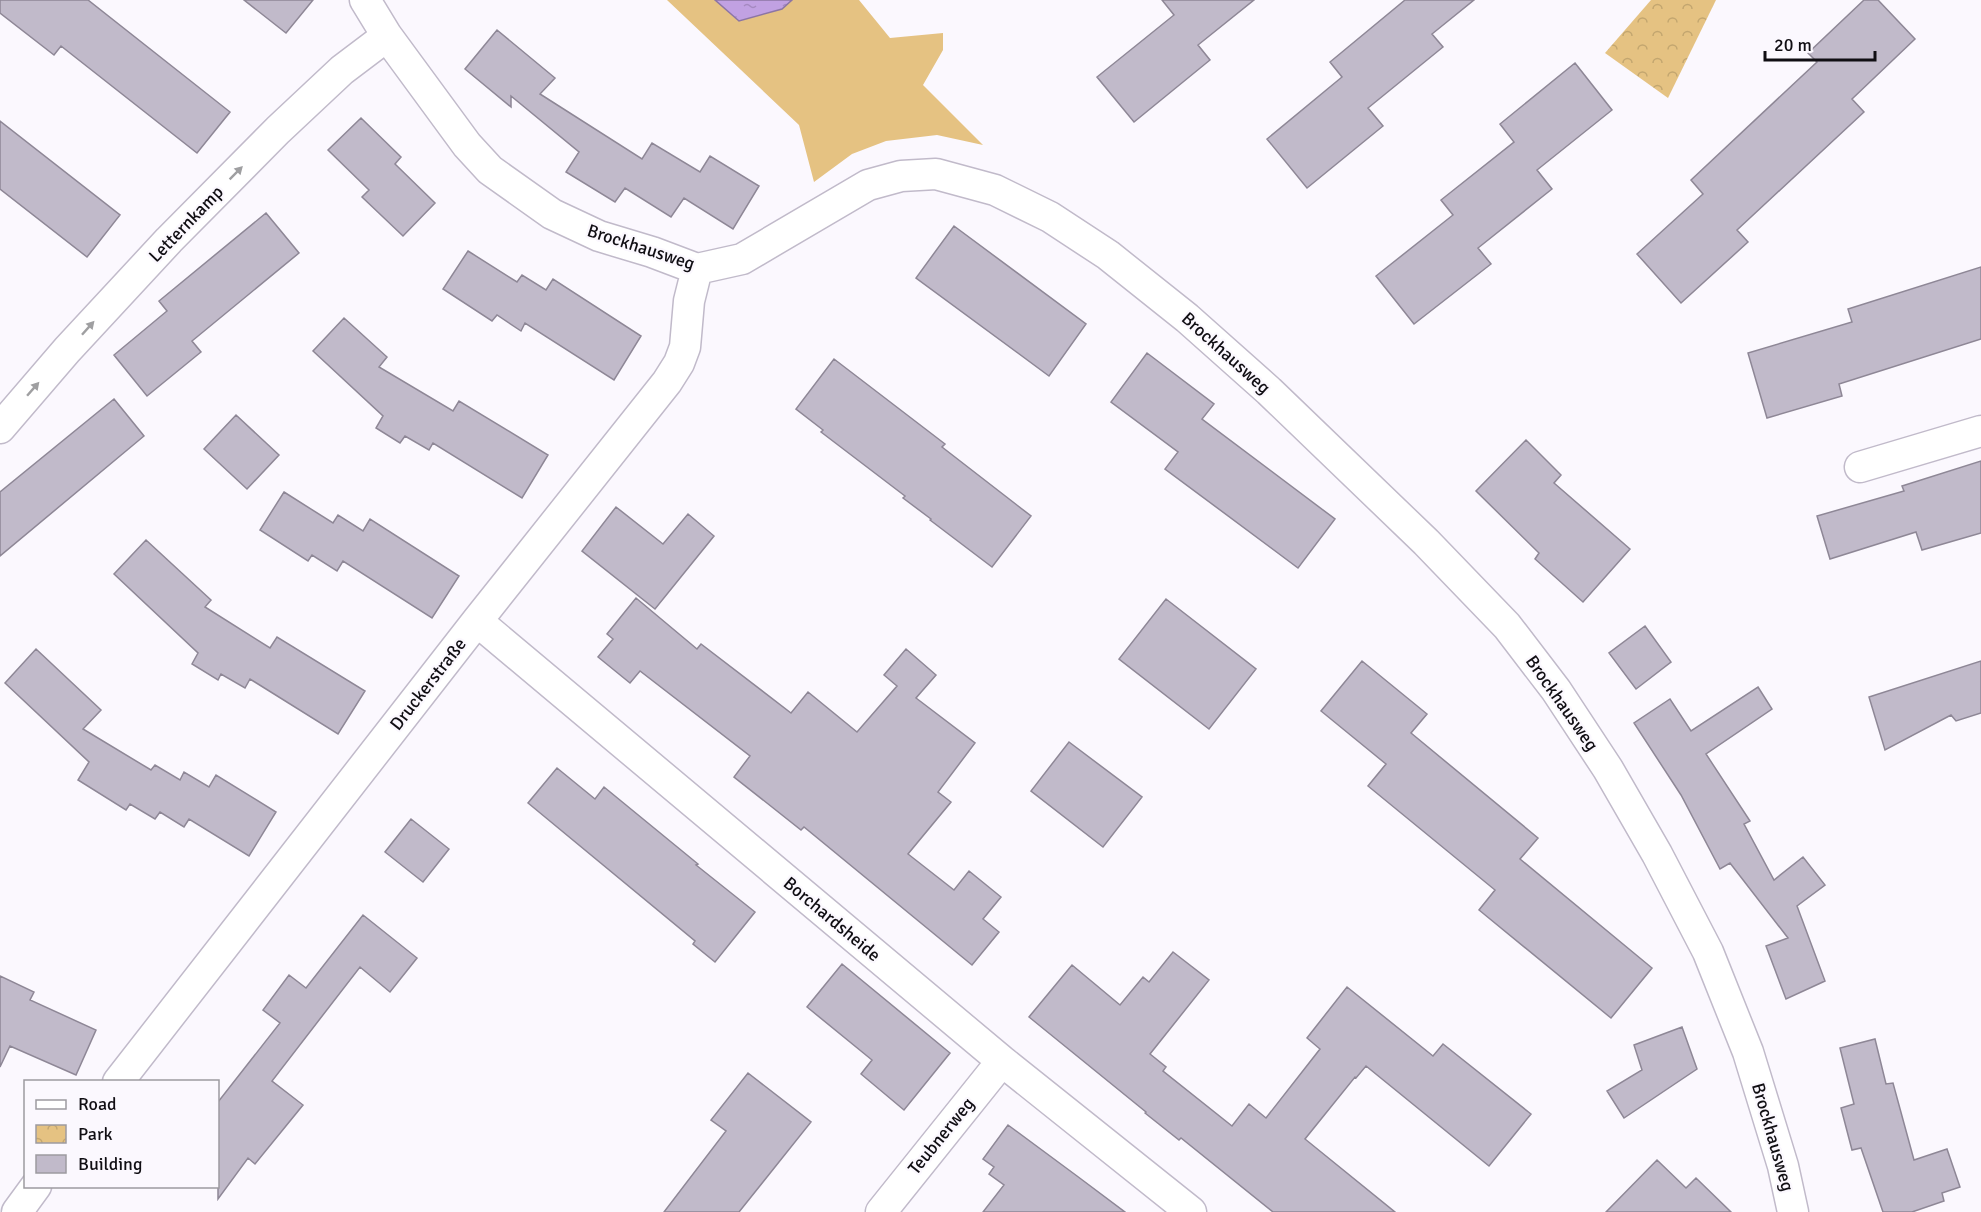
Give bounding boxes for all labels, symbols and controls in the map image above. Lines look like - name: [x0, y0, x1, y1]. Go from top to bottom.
- scale bar: [1765, 24, 1874, 62]
- text: 20 m: [1774, 34, 1812, 56]
- one-way arrow: [228, 166, 242, 180]
- street label: Letternkamp: [144, 181, 228, 267]
- street label: Brockhausweg: [584, 219, 698, 275]
- street label: Brockhausweg: [1177, 307, 1275, 399]
- one-way arrow: [80, 321, 94, 335]
- one-way arrow: [26, 382, 39, 397]
- street label: Druckerstraße: [385, 633, 471, 735]
- street label: Brockhausweg: [1521, 651, 1603, 755]
- street label: Borchardsheide: [779, 872, 885, 966]
- legend: [24, 1080, 219, 1188]
- street label: Brockhausweg: [1747, 1080, 1799, 1194]
- text: Road: [78, 1093, 117, 1115]
- street label: Teubnerweg: [903, 1093, 979, 1179]
- text: Park: [78, 1123, 113, 1145]
- text: Building: [78, 1153, 142, 1175]

